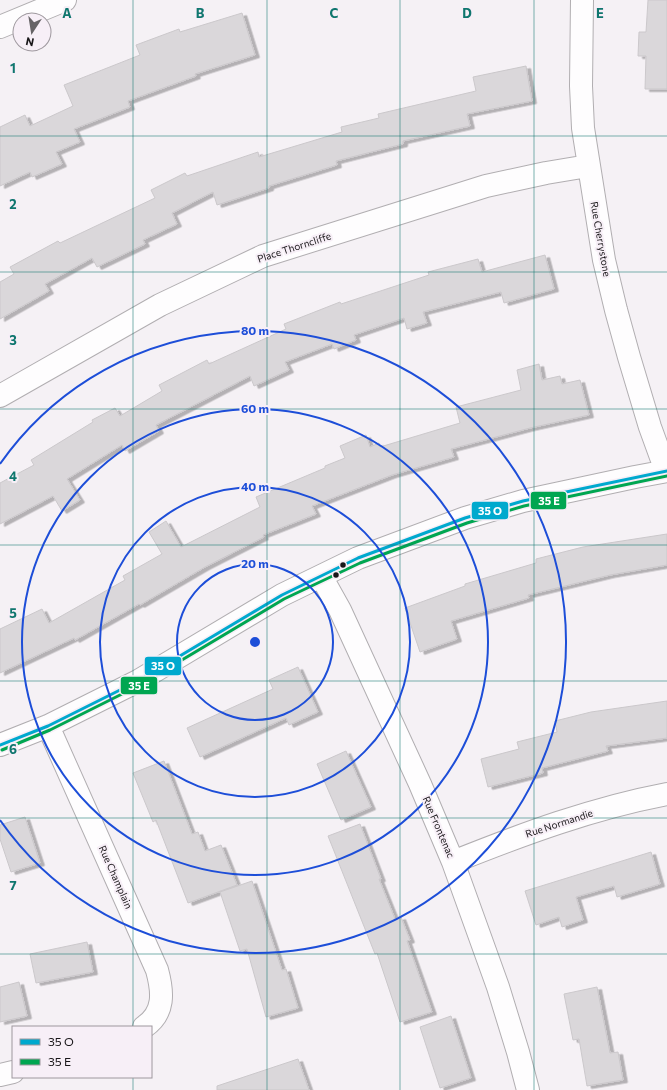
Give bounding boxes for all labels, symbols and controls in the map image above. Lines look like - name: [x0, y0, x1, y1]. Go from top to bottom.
- text: A: [62, 5, 72, 21]
- text: B: [196, 5, 205, 21]
- text: C: [330, 5, 339, 21]
- text: D: [462, 5, 472, 21]
- text: E: [596, 5, 604, 21]
- north arrow: [12, 12, 52, 52]
- text: N: [24, 35, 35, 49]
- text: 1: [10, 60, 16, 76]
- text: 2: [9, 196, 17, 212]
- street label: Rue Cherrystone: [588, 201, 614, 277]
- street label: Place Thorncliffe: [256, 229, 332, 265]
- text: 80 m: [241, 323, 269, 337]
- text: 3: [9, 332, 17, 348]
- text: 60 m: [241, 401, 269, 415]
- text: 4: [9, 468, 17, 484]
- text: 40 m: [241, 479, 269, 493]
- line badge: 35 E: [530, 491, 567, 510]
- text: 35 E: [538, 494, 560, 507]
- line badge: 35 O: [471, 501, 509, 520]
- text: 35 O: [478, 504, 502, 517]
- text: 20 m: [241, 556, 269, 570]
- unlabelled marker: [338, 560, 348, 570]
- unlabelled marker: [331, 570, 341, 580]
- text: 5: [9, 605, 17, 621]
- centre of rings: [248, 635, 262, 649]
- line badge: 35 O: [144, 656, 182, 676]
- text: 35 O: [151, 659, 175, 672]
- line badge: 35 E: [120, 676, 158, 695]
- text: 35 E: [128, 679, 150, 692]
- text: 6: [9, 741, 17, 757]
- street label: Rue Frontenac: [421, 794, 457, 860]
- street label: Rue Normandie: [524, 806, 594, 840]
- street label: Rue Champlain: [97, 844, 135, 910]
- text: 7: [9, 877, 17, 893]
- legend: [12, 1026, 152, 1078]
- text: 35 O: [48, 1034, 74, 1048]
- text: 35 E: [48, 1054, 71, 1068]

